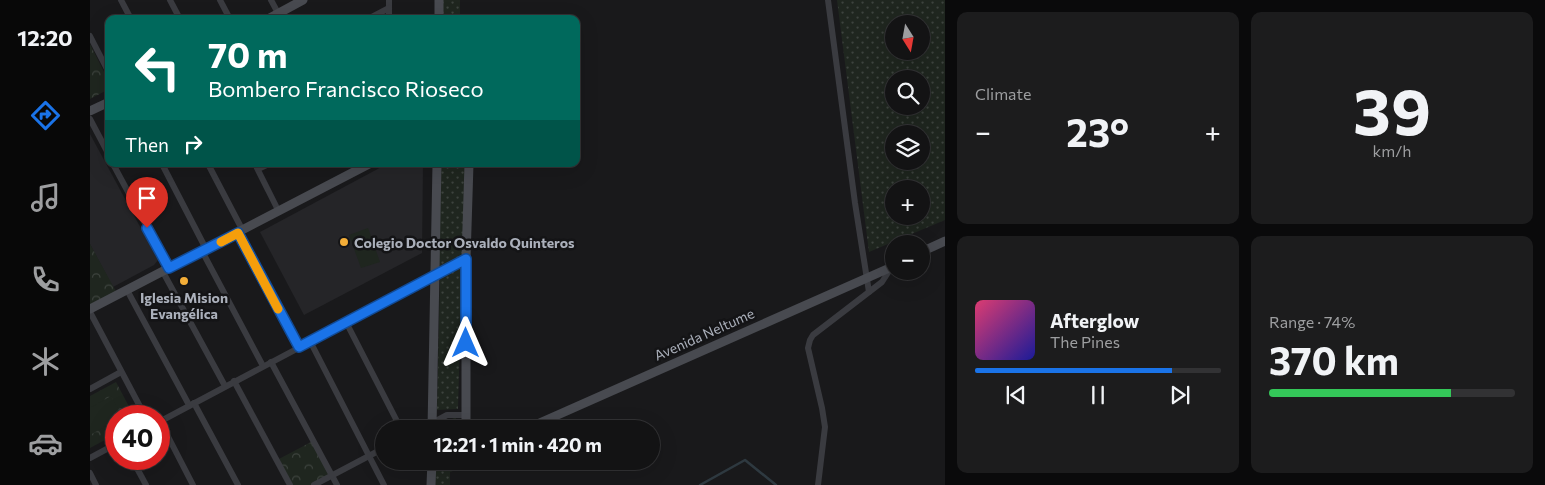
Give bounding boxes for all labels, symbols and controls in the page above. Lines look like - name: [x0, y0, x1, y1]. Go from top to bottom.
- north arrow: [885, 15, 930, 60]
- map controls: [885, 15, 930, 280]
- text: 12:20: [17, 24, 73, 51]
- text: 70 m: [208, 32, 288, 75]
- icon: left: [125, 35, 190, 100]
- text: 39: [1353, 69, 1431, 148]
- button: search: [885, 70, 930, 115]
- text: Bombero Francisco Rioseco: [208, 75, 484, 102]
- text: Climate: [975, 84, 1031, 103]
- icon: directions: [28, 98, 63, 133]
- text: 23°: [1066, 108, 1129, 155]
- text: −: [975, 114, 991, 148]
- text: +: [1205, 114, 1221, 148]
- button: layers: [885, 125, 930, 170]
- icon: right: [179, 130, 207, 158]
- text: Then: [125, 133, 169, 156]
- text: km/h: [1373, 141, 1411, 160]
- pin: [126, 177, 168, 228]
- icon: music: [28, 180, 63, 215]
- button: +: [885, 180, 930, 225]
- icon: arrive: [133, 184, 161, 212]
- place label: Colegio Doctor Osvaldo Quinteros: [354, 234, 575, 251]
- button: −: [885, 235, 930, 280]
- marker: Colegio Doctor Osvaldo Quinteros: [338, 236, 350, 248]
- icon: phone: [28, 262, 63, 297]
- marker: Iglesia Mision Evangélica: [178, 275, 190, 287]
- place label: Iglesia Mision Evangélica: [140, 289, 228, 322]
- street label: Avenida Neltume: [651, 304, 757, 364]
- text: Afterglow: [1050, 309, 1139, 332]
- text: Range · 74%: [1269, 312, 1355, 331]
- position arrow: [439, 316, 491, 368]
- text: The Pines: [1050, 332, 1120, 351]
- text: 370 km: [1269, 336, 1399, 383]
- icon: climate: [28, 344, 63, 379]
- icon: previous: [1002, 381, 1030, 409]
- icon: pause: [1084, 381, 1112, 409]
- icon: next: [1166, 381, 1194, 409]
- speed limit sign: 40: [105, 405, 170, 470]
- icon: car: [28, 426, 63, 461]
- text: 12:21 · 1 min · 420 m: [433, 433, 602, 456]

